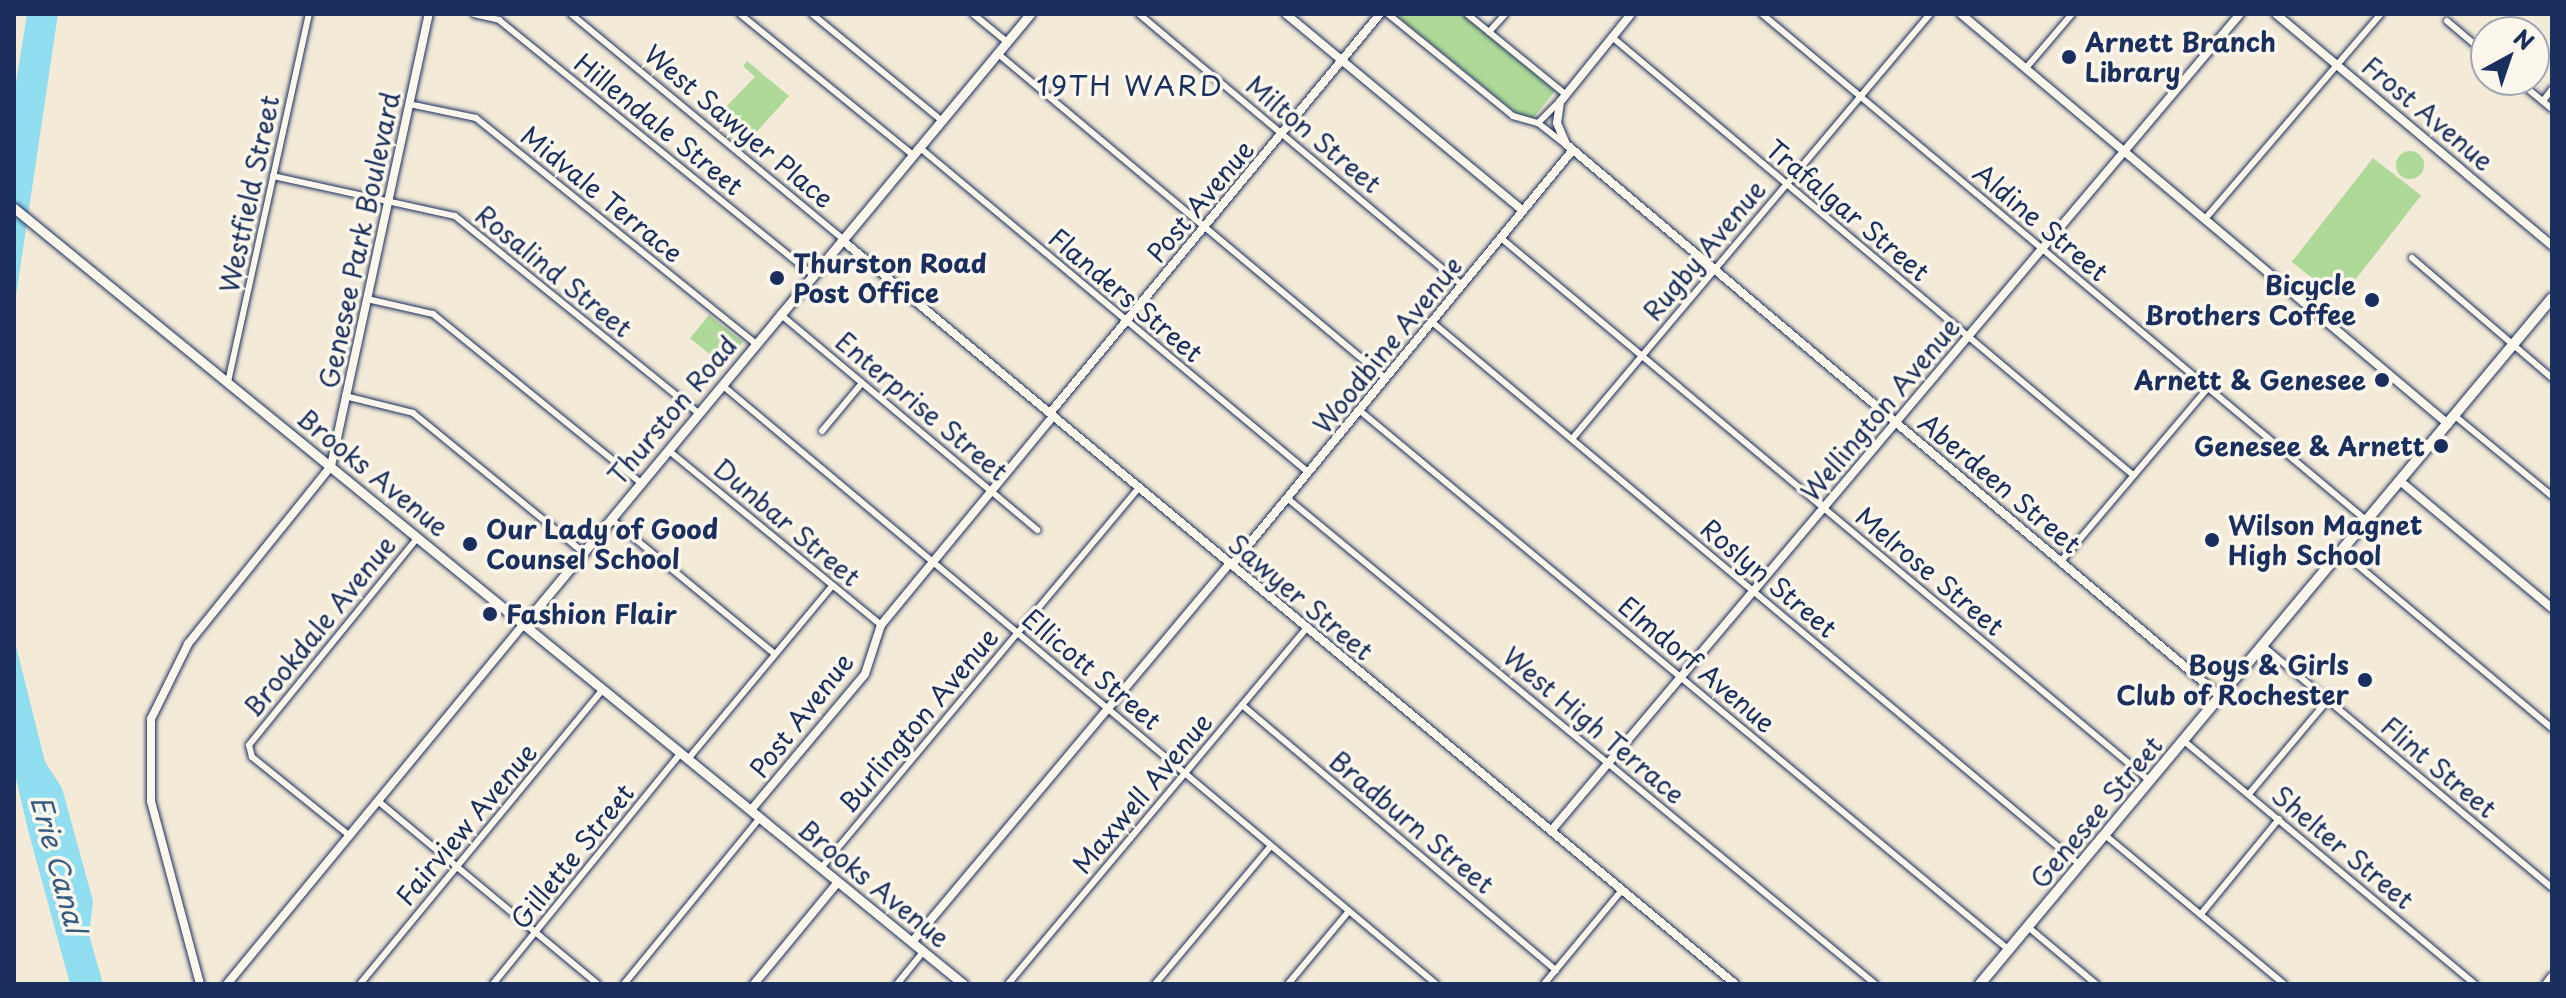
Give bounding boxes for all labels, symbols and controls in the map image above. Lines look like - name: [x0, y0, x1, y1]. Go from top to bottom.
- north arrow: [2470, 16, 2550, 96]
- text: N: [2507, 21, 2542, 57]
- place label: Arnett Branch Library: [2085, 26, 2276, 88]
- street label: West Sawyer Place: [638, 38, 840, 214]
- street label: Hillendale Street: [568, 46, 750, 202]
- marker: Arnett Branch Library: [2060, 48, 2078, 66]
- street label: Frost Avenue: [2357, 50, 2499, 176]
- district label: 19TH WARD: [1037, 68, 1223, 102]
- street label: Milton Street: [1241, 69, 1387, 199]
- street label: Genesee Park Boulevard: [312, 88, 406, 392]
- street label: Westfield Street: [213, 93, 285, 295]
- street label: Midvale Terrace: [515, 119, 689, 269]
- street label: Trafalgar Street: [1759, 132, 1937, 288]
- street label: Post Avenue: [1140, 134, 1260, 268]
- street label: Aldine Street: [1967, 157, 2115, 287]
- street label: Rugby Avenue: [1636, 173, 1772, 327]
- street label: Rosalind Street: [470, 199, 638, 343]
- street label: Flanders Street: [1042, 221, 1210, 369]
- place label: Thurston Road Post Office: [793, 247, 987, 308]
- street label: Woodbine Avenue: [1306, 250, 1468, 440]
- marker: Thurston Road Post Office: [768, 269, 786, 287]
- place label: Bicycle Brothers Coffee: [2144, 269, 2356, 330]
- marker: Bicycle Brothers Coffee: [2363, 291, 2381, 309]
- street label: Wellington Avenue: [1795, 312, 1965, 506]
- street label: Enterprise Street: [830, 325, 1014, 487]
- street label: Thurston Road: [601, 329, 743, 491]
- place label: Arnett & Genesee: [2133, 364, 2366, 396]
- marker: Arnett & Genesee: [2373, 371, 2391, 389]
- street label: Brooks Avenue: [291, 401, 455, 543]
- street label: Aberdeen Street: [1912, 405, 2088, 561]
- place label: Genesee & Arnett: [2192, 430, 2425, 462]
- marker: Genesee & Arnett: [2432, 437, 2450, 455]
- street label: Dunbar Street: [707, 451, 867, 593]
- street label: Melrose Street: [1850, 500, 2010, 642]
- place label: Wilson Magnet High School: [2228, 509, 2423, 570]
- street label: Roslyn Street: [1695, 512, 1843, 644]
- place label: Our Lady of Good Counsel School: [486, 513, 719, 574]
- street label: Sawyer Street: [1222, 528, 1380, 666]
- street label: Brookdale Avenue: [236, 529, 402, 723]
- marker: Wilson Magnet High School: [2203, 531, 2221, 549]
- marker: Our Lady of Good Counsel School: [461, 535, 479, 553]
- street label: Elmdorf Avenue: [1612, 589, 1782, 739]
- place label: Fashion Flair: [506, 598, 676, 630]
- street label: Ellicott Street: [1016, 602, 1168, 736]
- marker: Fashion Flair: [481, 605, 499, 623]
- street label: Burlington Avenue: [833, 623, 1003, 817]
- street label: West High Terrace: [1496, 639, 1692, 811]
- street label: Post Avenue: [743, 647, 859, 783]
- place label: Boys & Girls Club of Rochester: [2117, 649, 2349, 710]
- marker: Boys & Girls Club of Rochester: [2356, 671, 2374, 689]
- street label: Maxwell Avenue: [1066, 706, 1218, 880]
- street label: Flint Street: [2375, 710, 2503, 824]
- street label: Genesee Street: [2022, 728, 2170, 896]
- street label: Fairview Avenue: [389, 737, 543, 911]
- street label: Bradburn Street: [1323, 744, 1501, 900]
- street label: Gillette Street: [504, 777, 640, 935]
- street label: Shelter Street: [2265, 778, 2421, 916]
- water label: Erie Canal: [25, 792, 93, 936]
- street label: Brooks Avenue: [792, 812, 956, 954]

